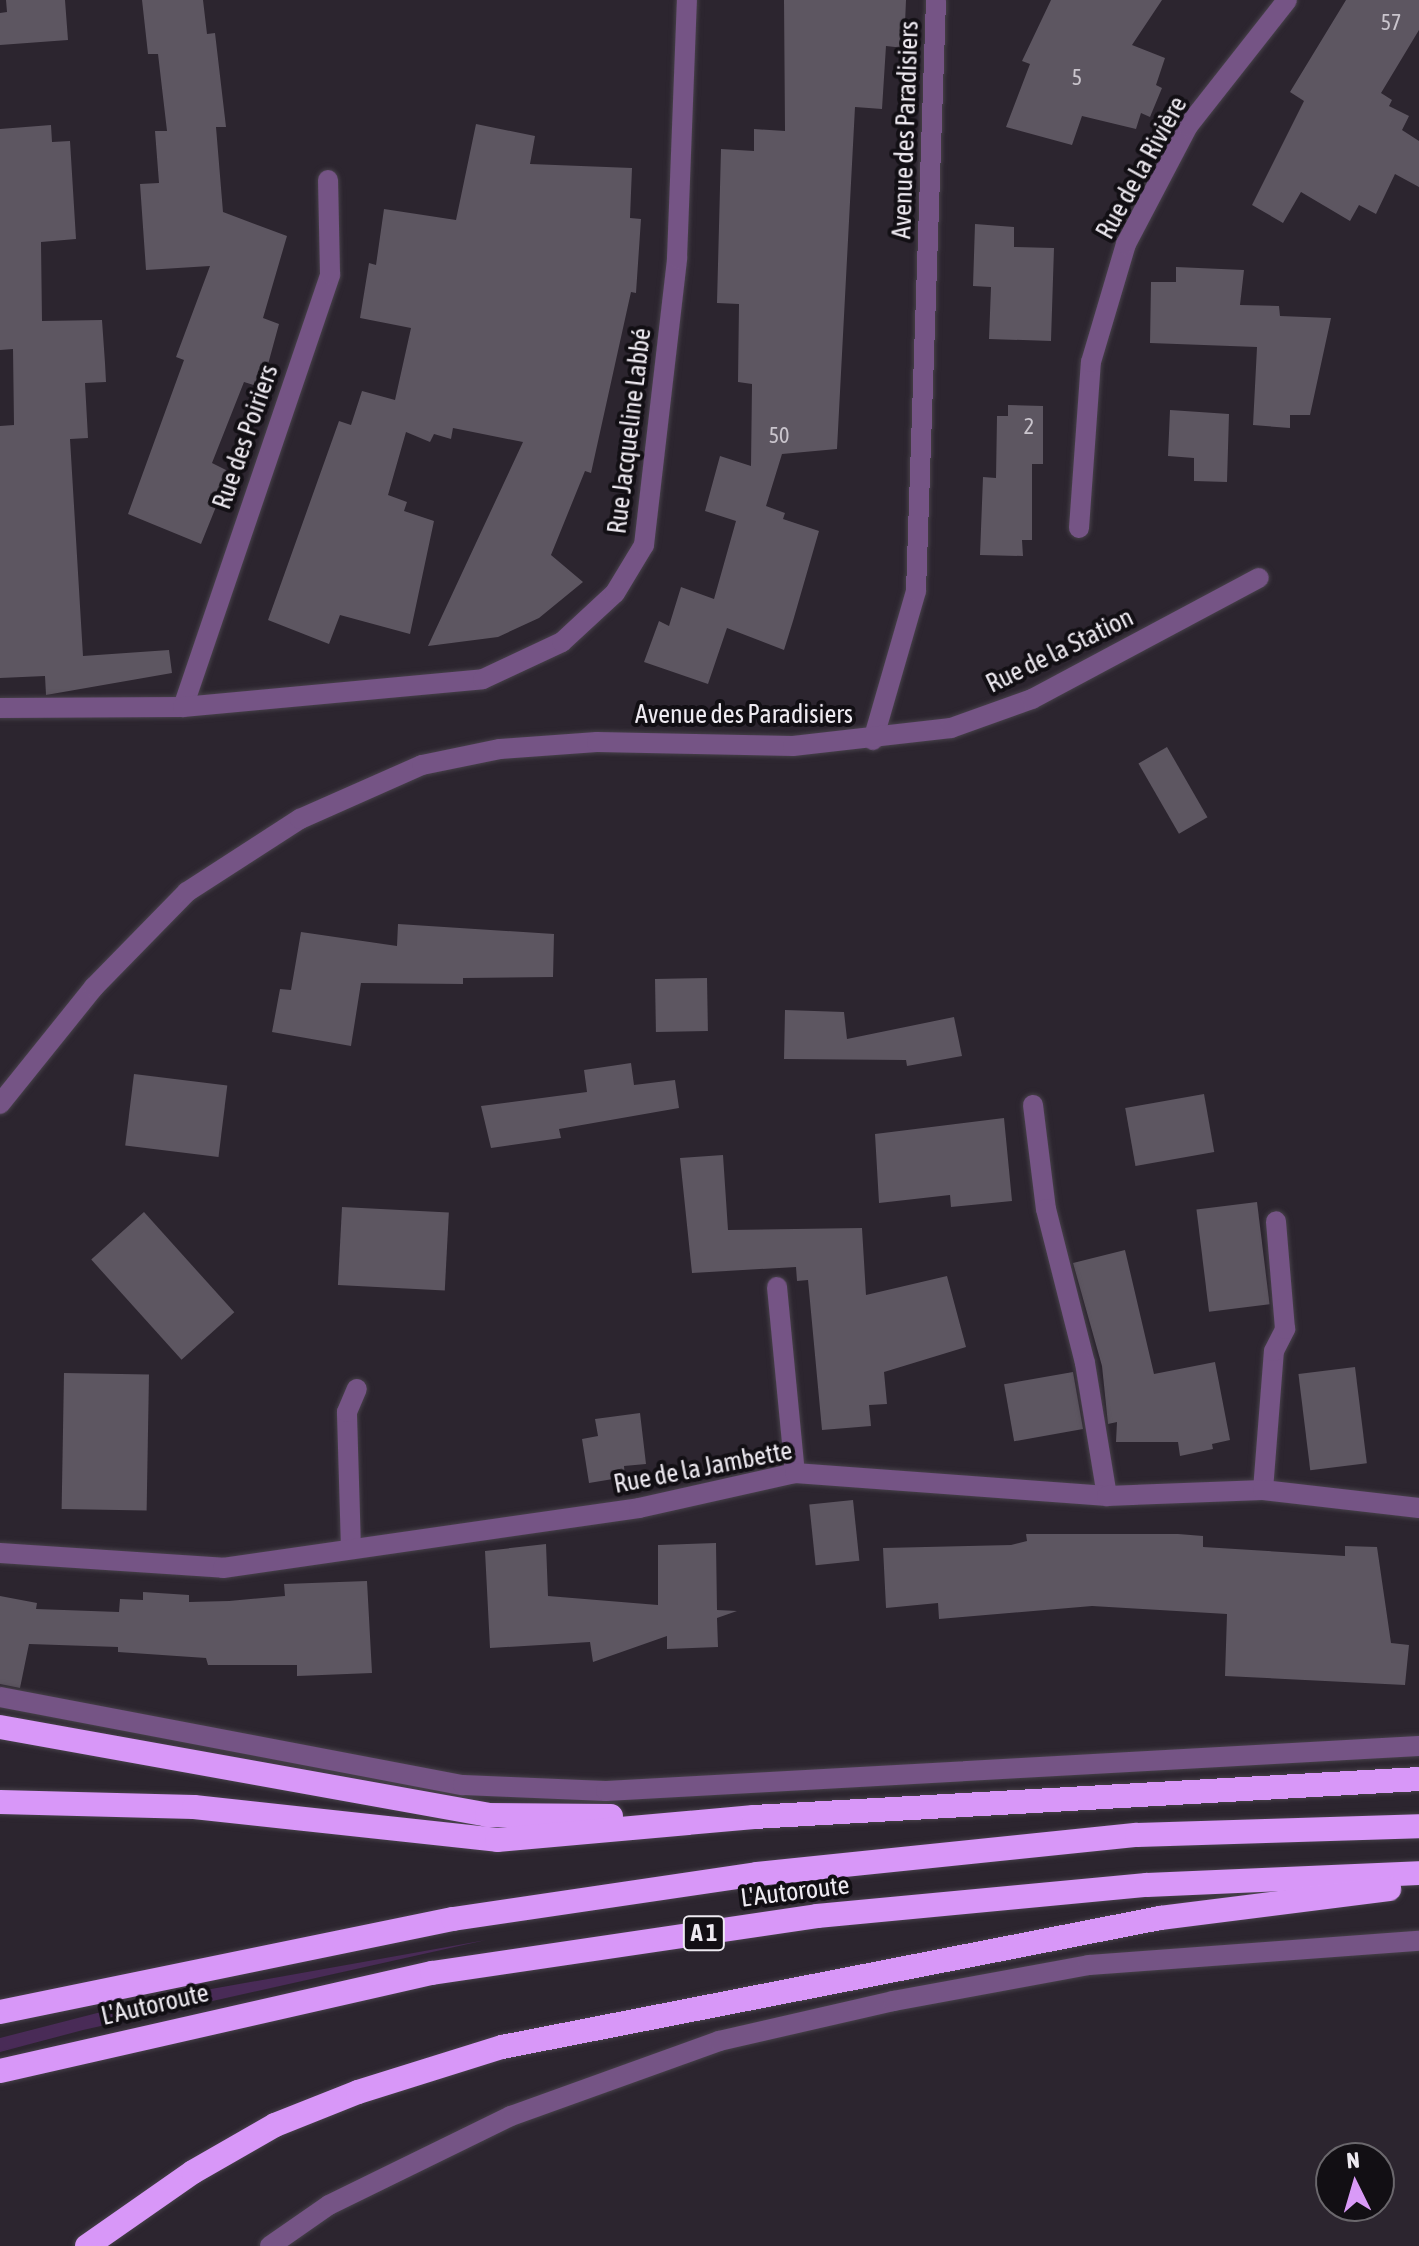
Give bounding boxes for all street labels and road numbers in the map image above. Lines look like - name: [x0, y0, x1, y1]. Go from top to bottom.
- street label: Avenue des Paradisiers: [887, 20, 925, 240]
- street label: Rue de la Rivière: [1090, 91, 1194, 245]
- street label: Rue Jacqueline Labbé: [602, 326, 658, 536]
- street label: Rue des Poiriers: [207, 361, 285, 513]
- street label: Rue de la Station: [981, 602, 1139, 700]
- street label: Avenue des Paradisiers: [635, 699, 853, 731]
- street label: Rue de la Jambette: [611, 1435, 795, 1501]
- street label: L'Autoroute: [739, 1870, 851, 1914]
- road number: A 1: [682, 1913, 726, 1953]
- street label: L'Autoroute: [98, 1978, 212, 2032]

